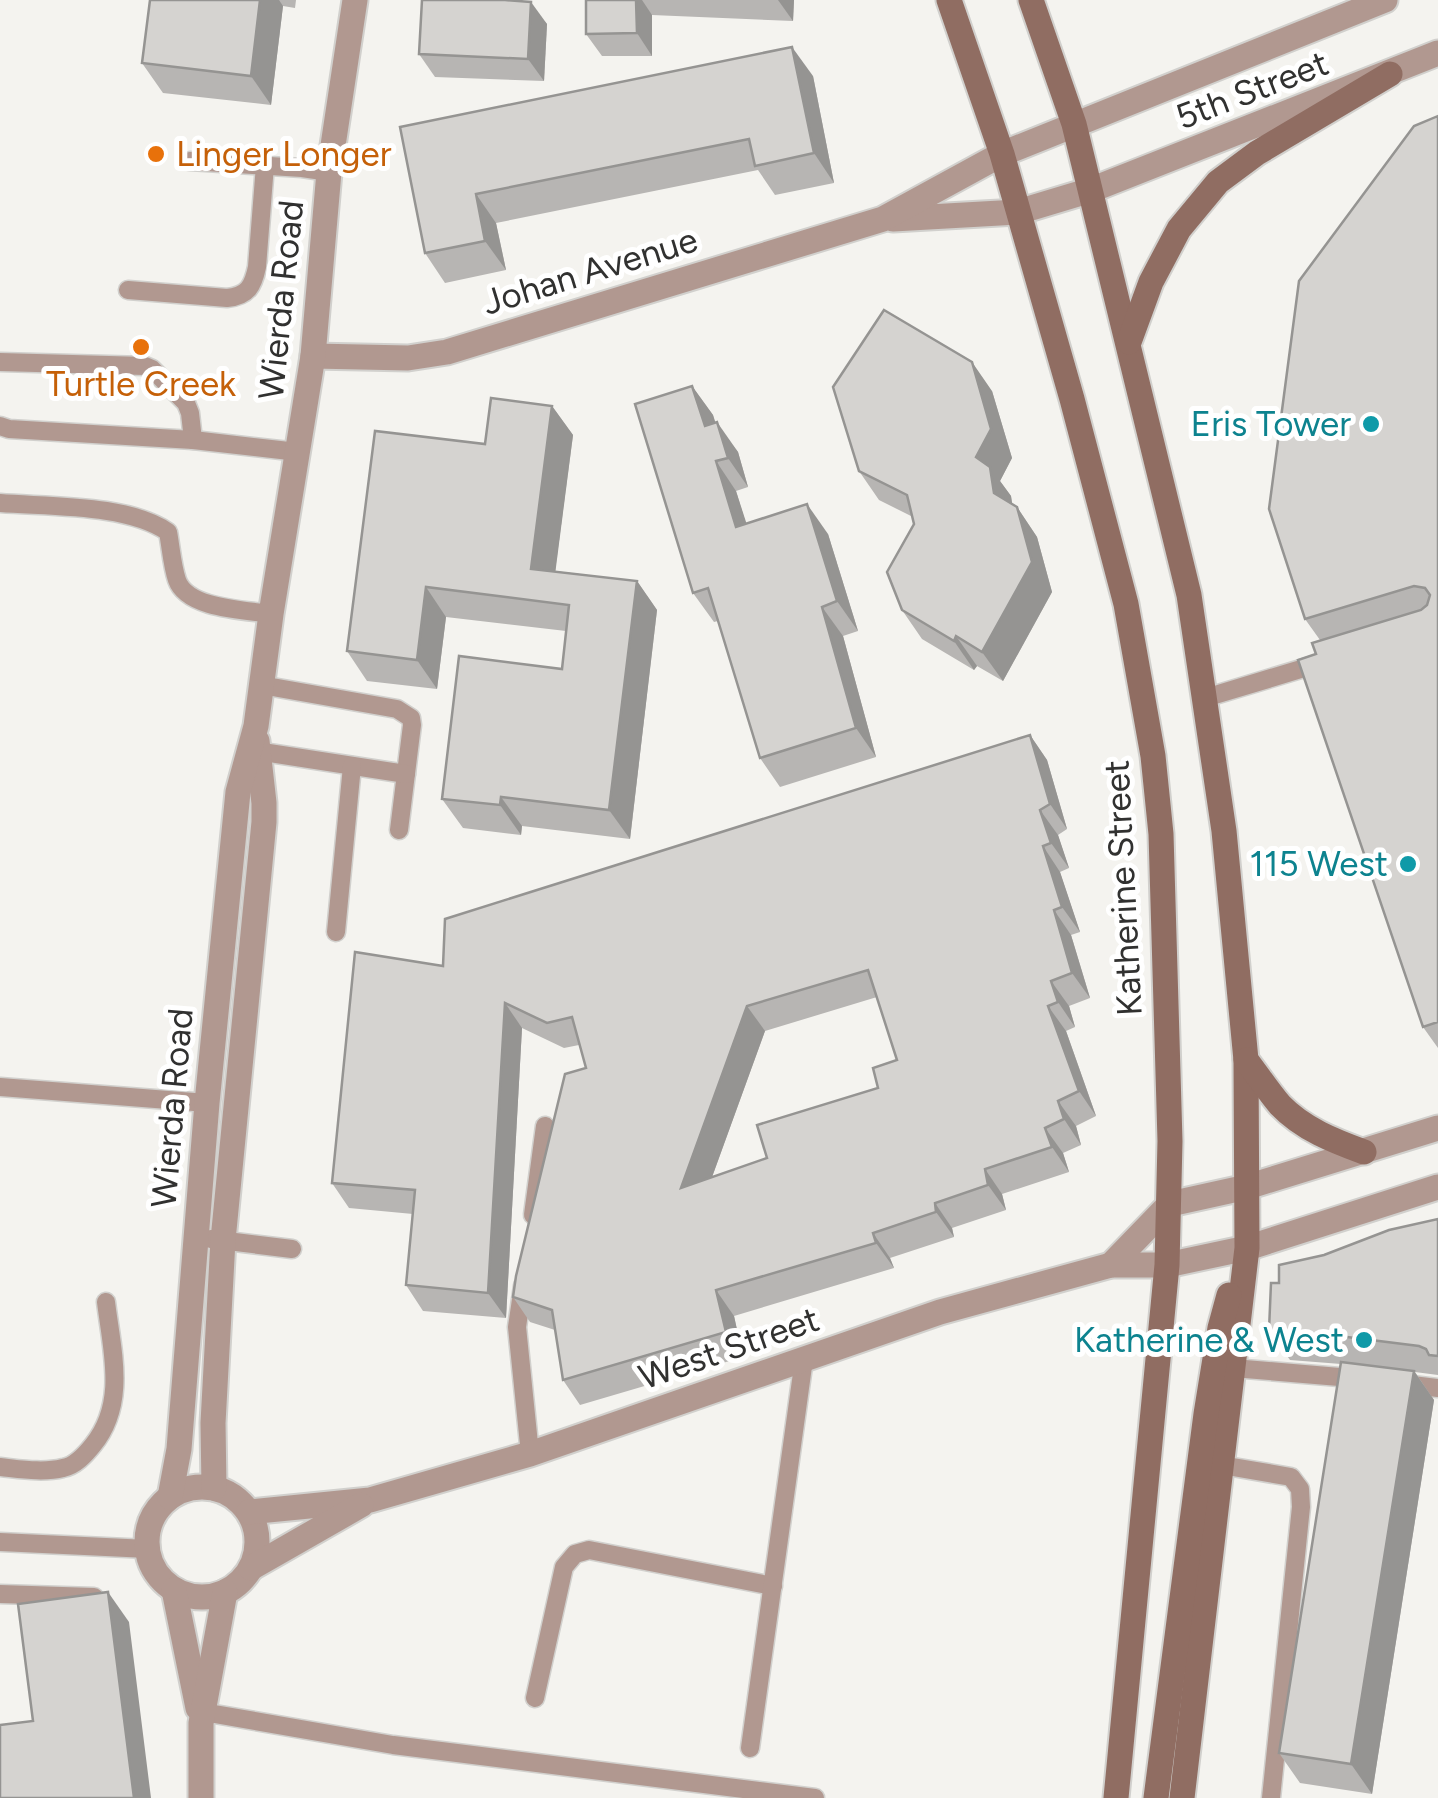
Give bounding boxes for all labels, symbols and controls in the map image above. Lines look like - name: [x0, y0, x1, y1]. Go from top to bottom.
- street label: 5th Street: [1170, 42, 1334, 138]
- place label: Linger Longer: [176, 133, 392, 175]
- marker: Linger Longer: [145, 143, 167, 165]
- street label: Wierda Road: [250, 198, 312, 402]
- street label: Johan Avenue: [478, 218, 702, 324]
- marker: Turtle Creek: [130, 336, 152, 358]
- place label: Turtle Creek: [46, 363, 236, 405]
- place label: Eris Tower: [1190, 403, 1351, 445]
- marker: Eris Tower: [1360, 413, 1382, 435]
- street label: Katherine Street: [1095, 759, 1151, 1017]
- place label: 115 West: [1249, 843, 1388, 885]
- marker: 115 West: [1397, 853, 1419, 875]
- street label: Wierda Road: [142, 1006, 202, 1210]
- street label: West Street: [634, 1298, 824, 1398]
- place label: Katherine & West: [1074, 1319, 1344, 1361]
- marker: Katherine & West: [1353, 1329, 1375, 1351]

